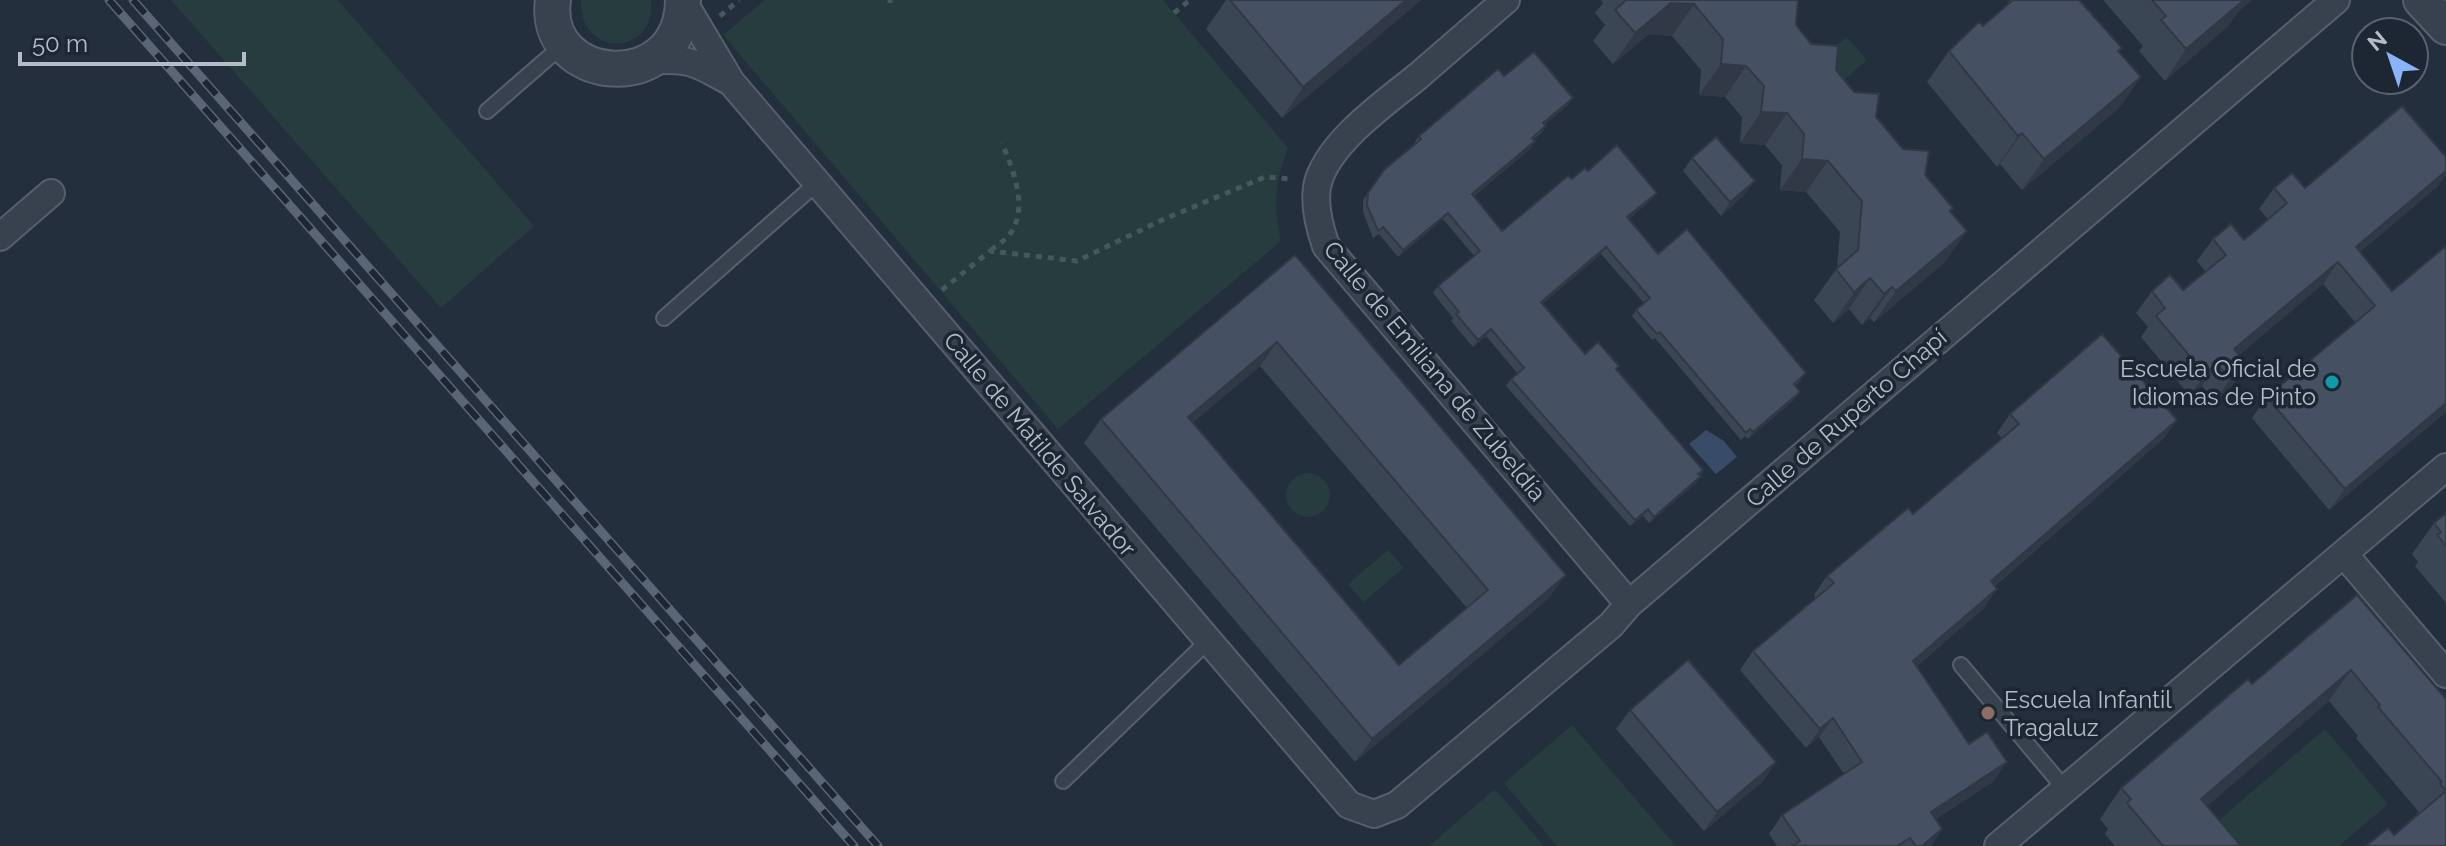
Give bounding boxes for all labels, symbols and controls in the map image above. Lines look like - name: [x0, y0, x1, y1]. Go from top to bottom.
- scale bar: [20, 16, 244, 66]
- north arrow: [2350, 16, 2430, 96]
- text: N: [2362, 25, 2392, 56]
- text: 50 m: [32, 29, 88, 58]
- street label: Calle de Emiliana de Zubeldía: [1318, 235, 1552, 507]
- street label: Calle de Ruperto Chapí: [1740, 322, 1953, 513]
- street label: Calle de Matilde Salvador: [938, 326, 1143, 562]
- place label: Escuela Oficial de Idiomas de Pinto: [2120, 354, 2316, 411]
- marker: Escuela Oficial de Idiomas de Pinto: [2323, 373, 2341, 391]
- place label: Escuela Infantil Tragaluz: [2004, 685, 2172, 742]
- marker: Escuela Infantil Tragaluz: [1979, 704, 1997, 722]

